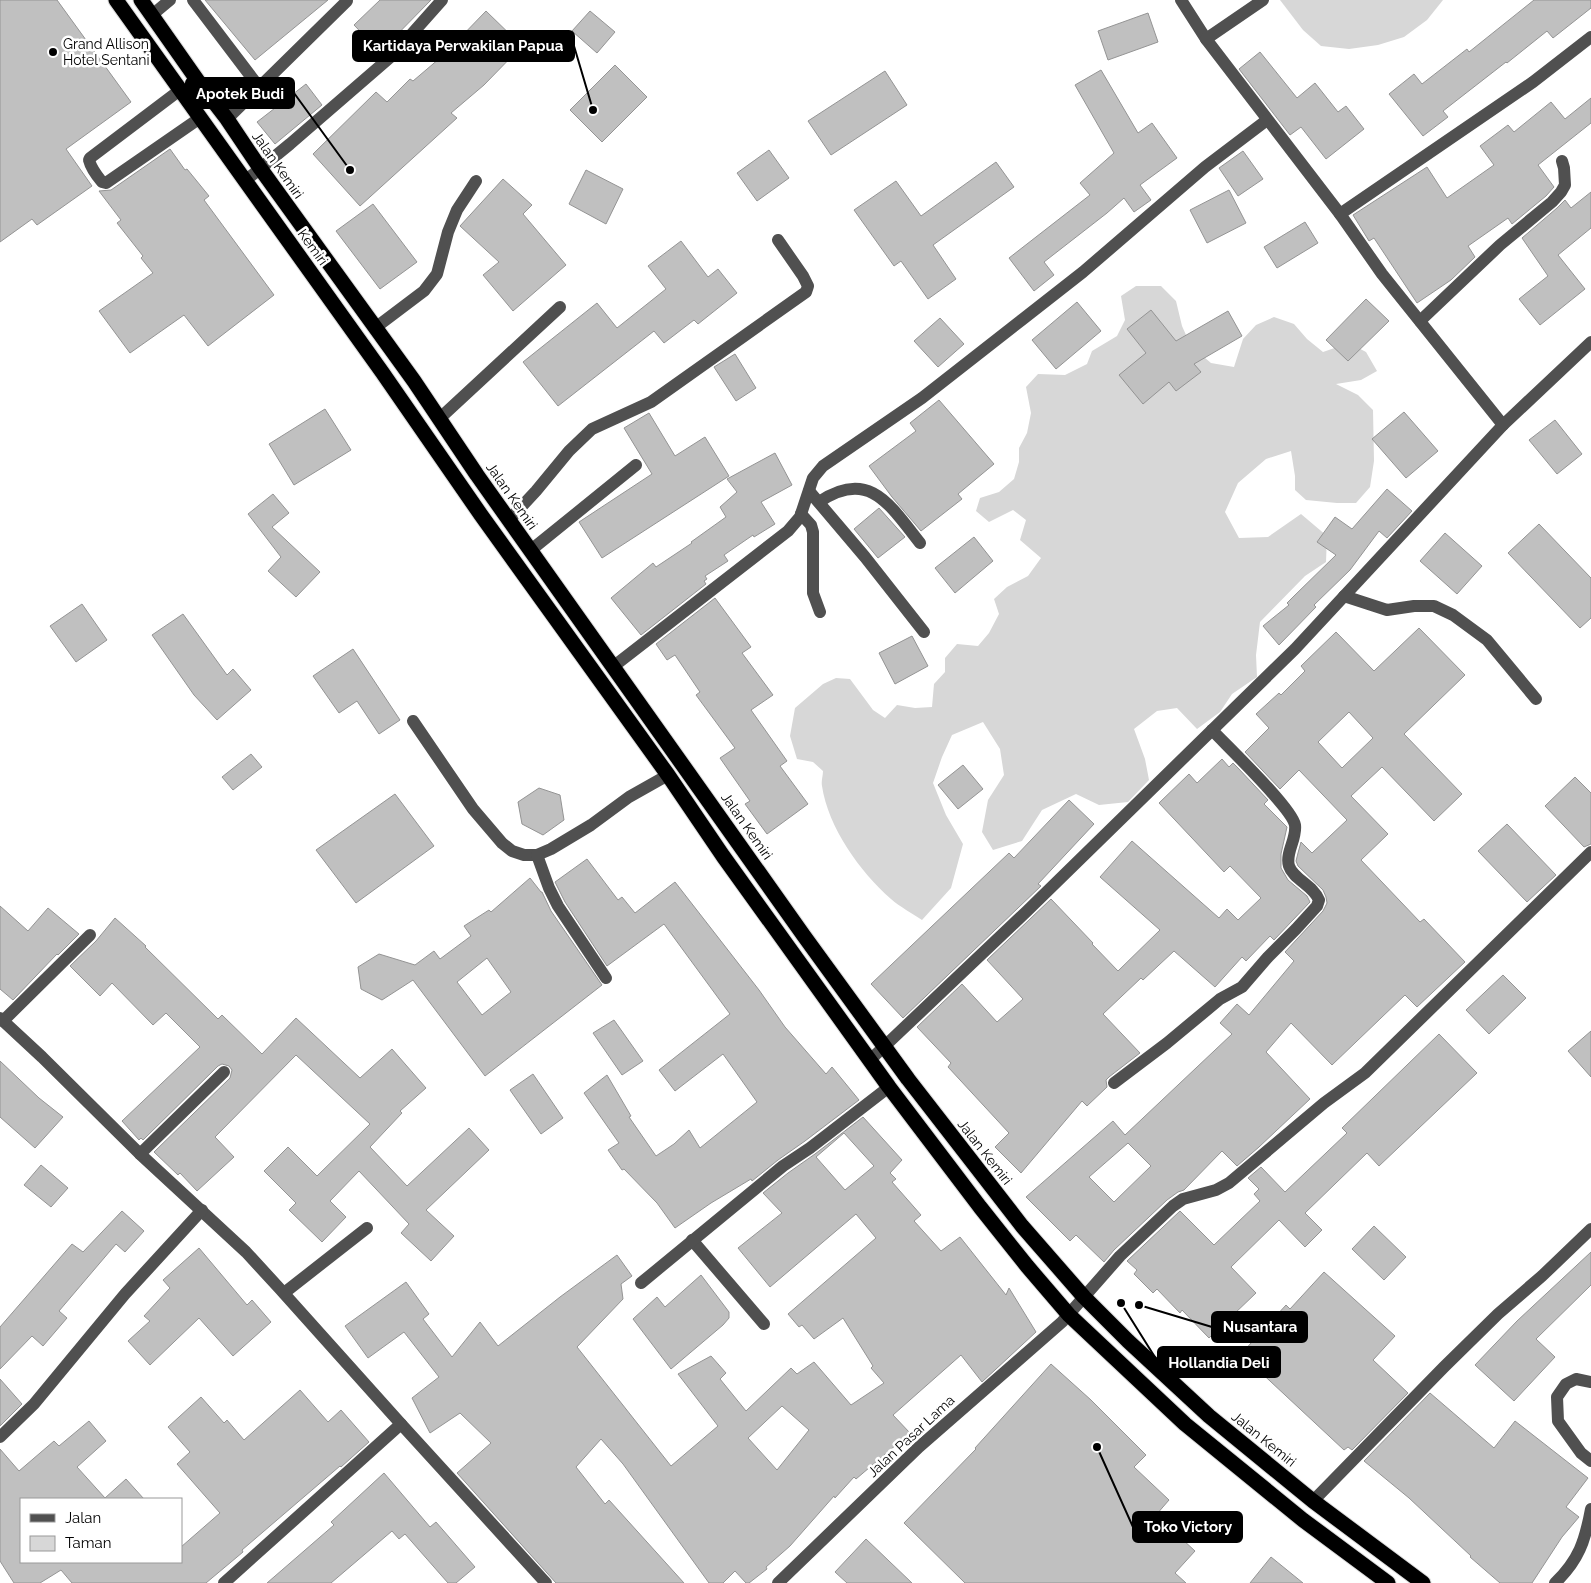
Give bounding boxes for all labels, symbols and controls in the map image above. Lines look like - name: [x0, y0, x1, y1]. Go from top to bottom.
- callout: Kartidaya Perwakilan Papua: [353, 31, 574, 61]
- place label: Grand Allison Hotel Sentani: [63, 36, 150, 68]
- text: Kartidaya Perwakilan Papua: [363, 37, 564, 55]
- marker: Grand Allison Hotel Sentani: [47, 46, 59, 58]
- callout: Apotek Budi: [186, 78, 294, 108]
- text: Apotek Budi: [196, 85, 284, 103]
- street label: Jalan Kemiri: [249, 128, 307, 202]
- street label: Kemiri: [295, 226, 331, 268]
- street label: Jalan Kemiri: [483, 459, 541, 533]
- street label: Jalan Kemiri: [718, 789, 776, 863]
- street label: Jalan Kemiri: [955, 1116, 1015, 1188]
- callout: Nusantara: [1212, 1312, 1307, 1342]
- text: Nusantara: [1223, 1318, 1298, 1336]
- callout: Hollandia Deli: [1158, 1347, 1280, 1377]
- text: Hollandia Deli: [1168, 1354, 1270, 1372]
- street label: Jalan Pasar Lama: [864, 1392, 958, 1480]
- street label: Jalan Kemiri: [1229, 1408, 1299, 1470]
- legend: [20, 1498, 182, 1563]
- text: Jalan: [65, 1509, 101, 1527]
- callout: Toko Victory: [1133, 1512, 1242, 1542]
- text: Toko Victory: [1144, 1518, 1233, 1536]
- text: Taman: [65, 1534, 111, 1552]

